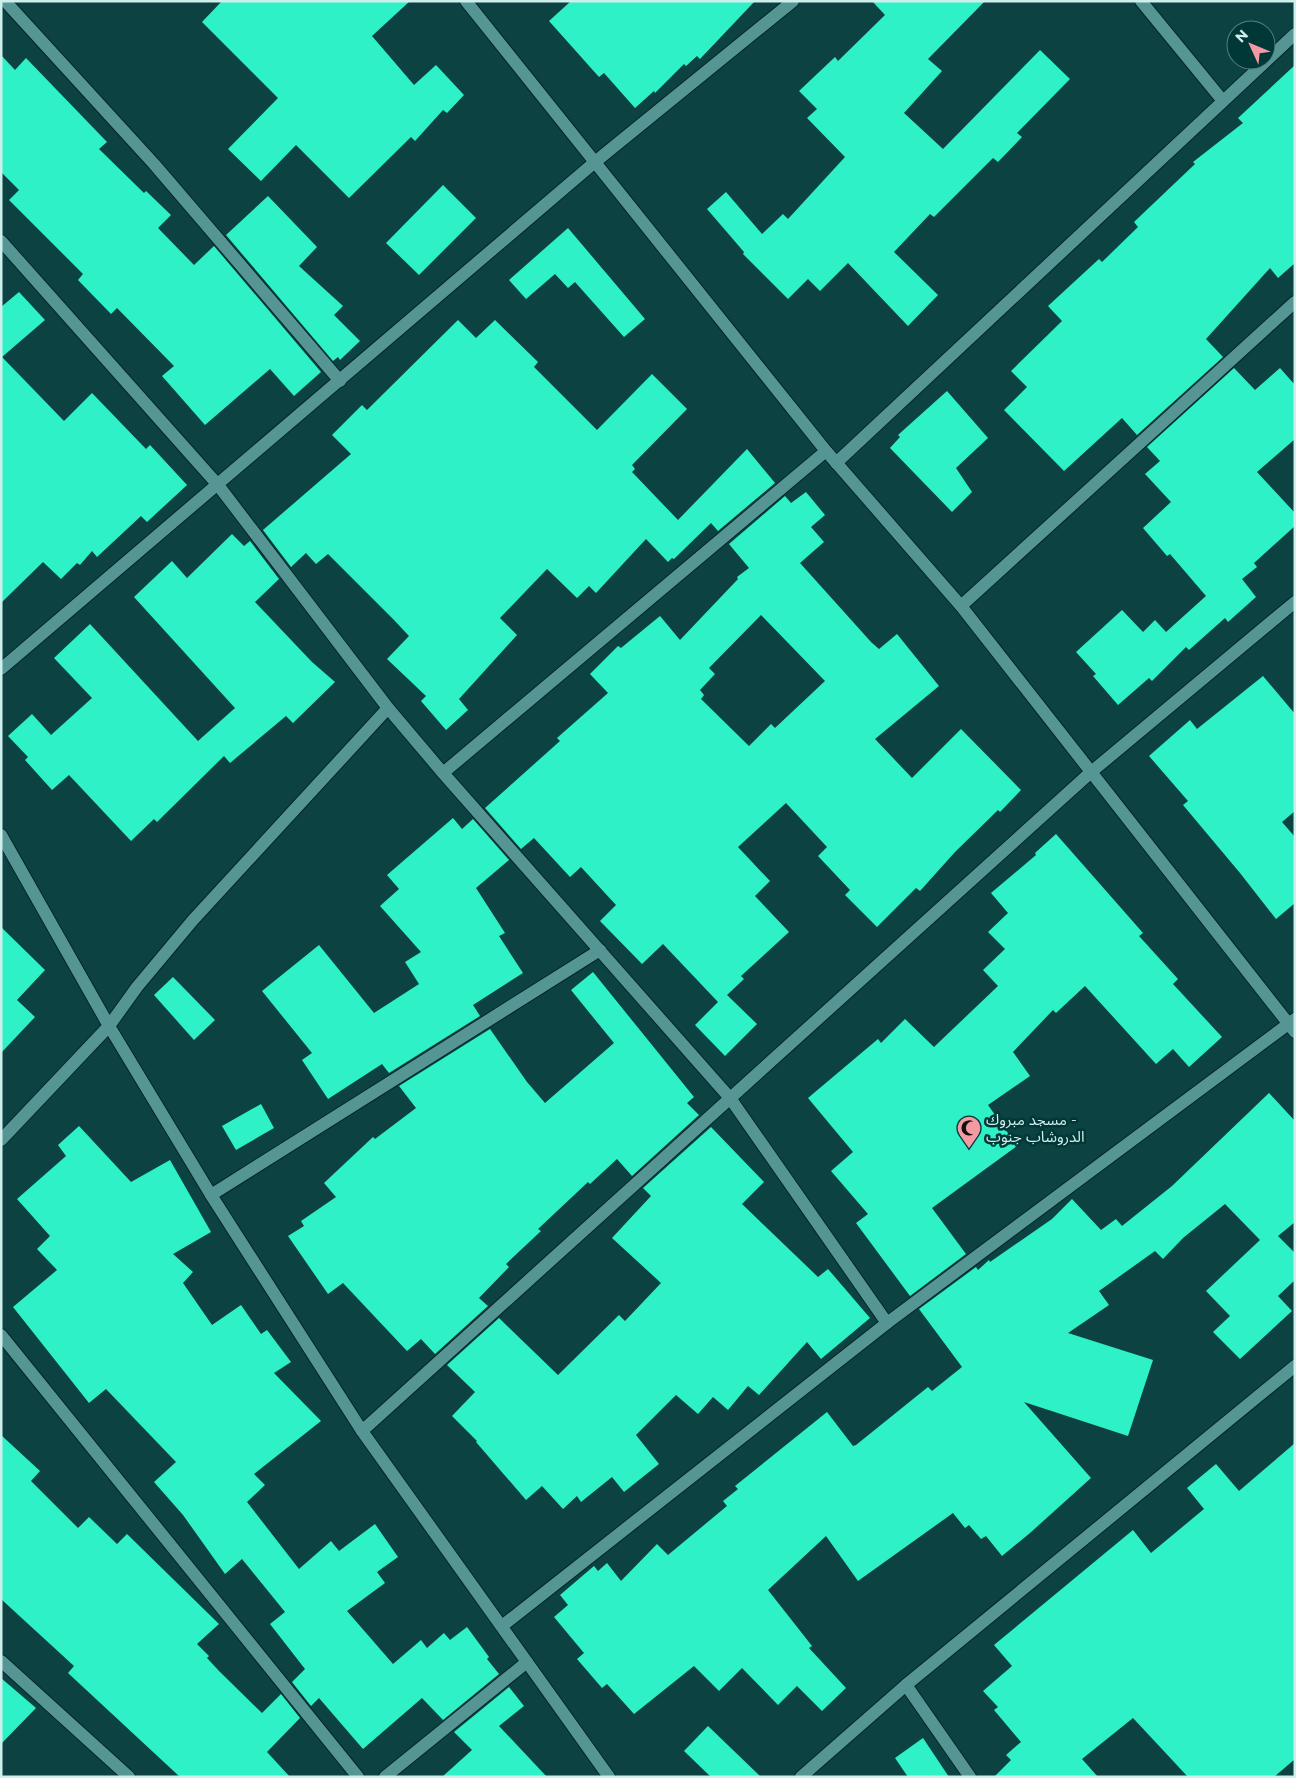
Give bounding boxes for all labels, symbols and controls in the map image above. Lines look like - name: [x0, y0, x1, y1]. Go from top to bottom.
- north arrow: [1226, 20, 1276, 70]
- text: N: [1231, 26, 1252, 46]
- place label: مسجد مبروك - الدروشاب جنوب: [986, 1110, 1085, 1146]
- mosque icon: مسجد مبروك - الدروشاب جنوب: [956, 1115, 982, 1149]

